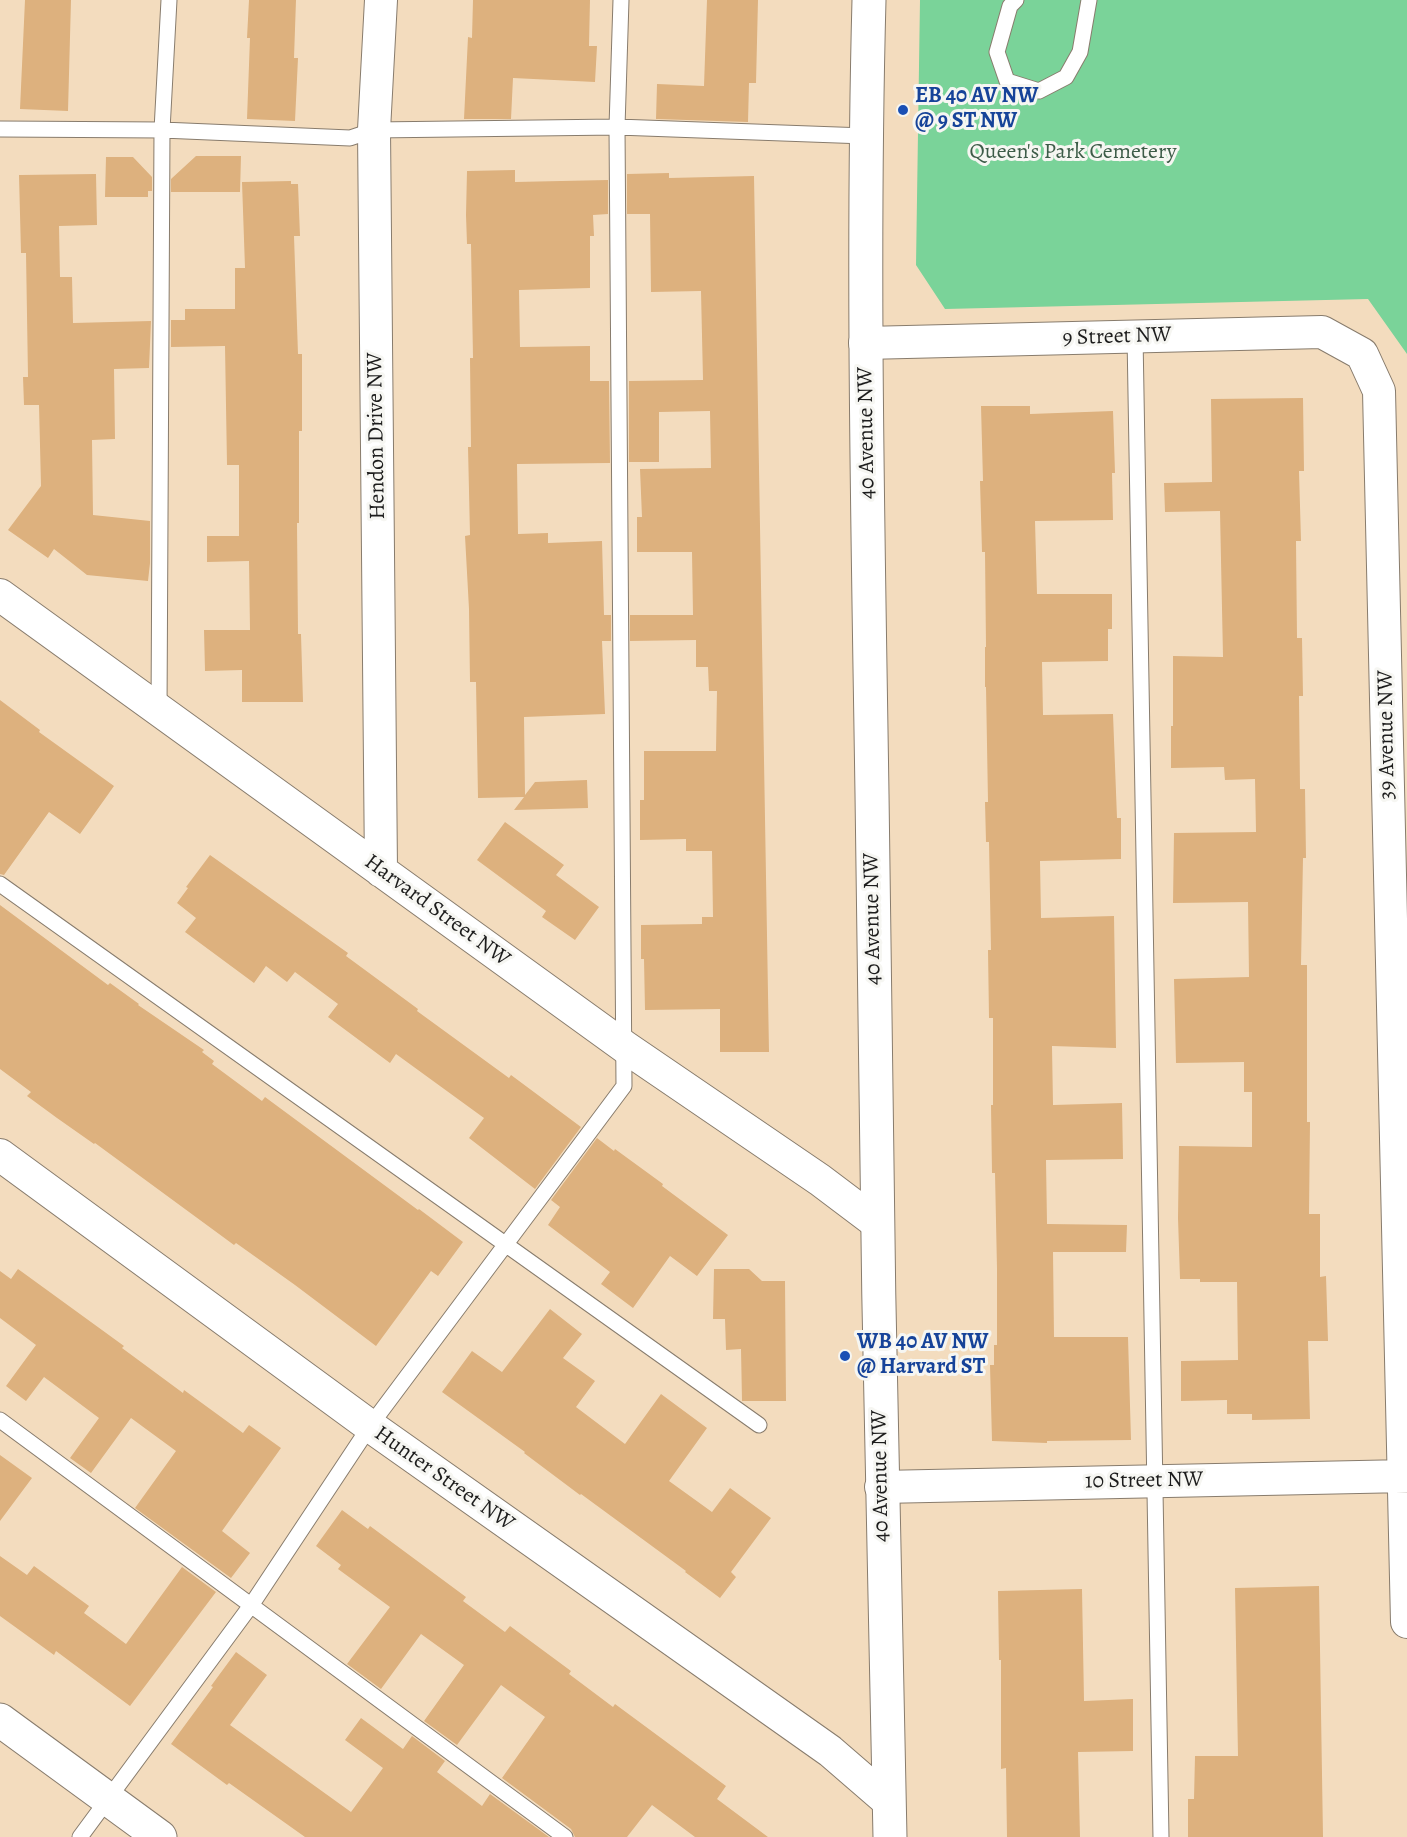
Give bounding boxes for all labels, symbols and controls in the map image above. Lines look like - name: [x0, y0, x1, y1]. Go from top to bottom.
- place label: EB 40 AV NW @ 9 ST NW: [915, 84, 1038, 136]
- marker: EB 40 AV NW @ 9 ST NW: [896, 103, 910, 117]
- park label: Queen's Park Cemetery: [970, 140, 1176, 166]
- street label: 9 Street NW: [1062, 322, 1172, 352]
- street label: Hendon Drive NW: [362, 352, 392, 520]
- street label: 40 Avenue NW: [853, 367, 881, 499]
- street label: 39 Avenue NW: [1373, 670, 1401, 800]
- street label: Harvard Street NW: [359, 849, 515, 973]
- street label: 40 Avenue NW: [859, 853, 887, 985]
- place label: WB 40 AV NW @ Harvard ST: [857, 1330, 988, 1382]
- marker: WB 40 AV NW @ Harvard ST: [838, 1349, 852, 1363]
- street label: 40 Avenue NW: [867, 1410, 895, 1542]
- street label: Hunter Street NW: [369, 1421, 519, 1537]
- street label: 10 Street NW: [1085, 1467, 1203, 1495]

